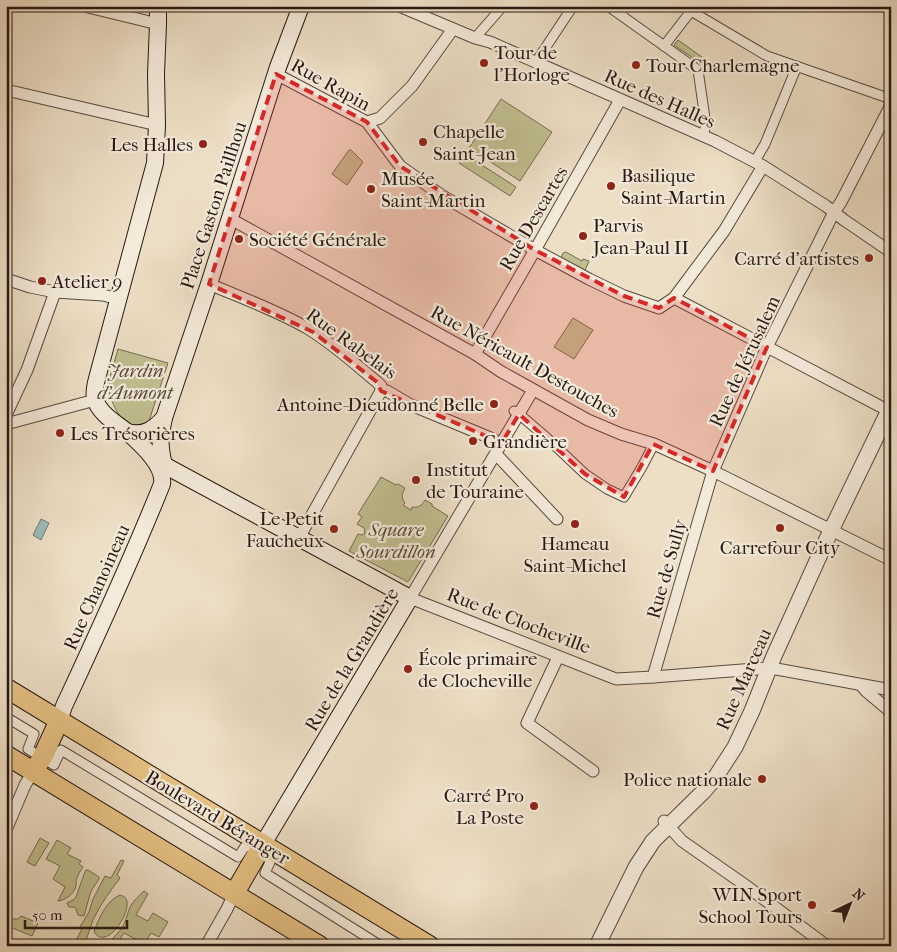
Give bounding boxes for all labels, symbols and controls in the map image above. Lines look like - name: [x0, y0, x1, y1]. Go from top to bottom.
- place label: Tour de l'Horloge: [493, 42, 570, 86]
- street label: Rue Rapin: [287, 54, 374, 116]
- place label: Tour Charlemagne: [646, 55, 799, 77]
- marker: Tour de l'Horloge: [478, 57, 490, 69]
- marker: Tour Charlemagne: [630, 59, 642, 71]
- street label: Rue des Halles: [601, 65, 718, 133]
- street label: Place Gaston Paillhou: [176, 118, 252, 292]
- place label: Chapelle Saint-Jean: [433, 121, 516, 165]
- place label: Les Halles: [110, 134, 193, 156]
- marker: Chapelle Saint-Jean: [417, 136, 429, 148]
- marker: Les Halles: [197, 138, 209, 150]
- street label: Rue Descartes: [495, 162, 573, 275]
- place label: Basilique Saint-Martin: [621, 165, 726, 209]
- place label: Musée Saint-Martin: [381, 168, 486, 212]
- marker: Basilique Saint-Martin: [605, 180, 617, 192]
- marker: Musée Saint-Martin: [365, 183, 377, 195]
- place label: Parvis Jean-Paul II: [591, 215, 689, 259]
- place label: Société Générale: [249, 229, 387, 251]
- marker: Parvis Jean-Paul II: [577, 230, 589, 242]
- marker: Société Générale: [233, 233, 245, 245]
- place label: Carré d'artistes: [734, 248, 859, 270]
- marker: Carré d'artistes: [863, 252, 875, 264]
- place label: Atelier 9: [51, 271, 123, 293]
- marker: Atelier 9: [36, 275, 48, 287]
- street label: Rue de Jérusalem: [705, 292, 785, 431]
- street label: Rue Néricault Destouches: [427, 301, 622, 423]
- street label: Rue Rabelais: [302, 304, 401, 384]
- park label: Jardin d'Aumont: [97, 360, 174, 404]
- place label: Antoine-Dieudonné Belle: [276, 394, 484, 416]
- marker: Antoine-Dieudonné Belle: [488, 398, 500, 410]
- place label: Les Trésorières: [70, 423, 195, 445]
- marker: Les Trésorières: [54, 427, 66, 439]
- place label: Grandière: [483, 431, 567, 453]
- marker: Grandière: [467, 435, 479, 447]
- place label: Institut de Touraine: [426, 459, 524, 503]
- marker: Institut de Touraine: [410, 474, 422, 486]
- place label: Le Petit Faucheux: [246, 508, 324, 552]
- street label: Rue de Sully: [642, 516, 692, 621]
- marker: Hameau Saint-Michel: [569, 518, 581, 530]
- park label: Square Sourdillon: [355, 519, 436, 563]
- street label: Rue Chanoineau: [59, 521, 135, 654]
- marker: Carrefour City: [774, 522, 786, 534]
- marker: Le Petit Faucheux: [328, 523, 340, 535]
- place label: Hameau Saint-Michel: [523, 533, 627, 577]
- place label: Carrefour City: [720, 537, 841, 559]
- street label: Rue de Clocheville: [444, 583, 594, 658]
- street label: Rue de la Grandière: [300, 584, 403, 735]
- street label: Rue Marceau: [712, 625, 776, 734]
- place label: École primaire de Clocheville: [418, 648, 538, 692]
- marker: École primaire de Clocheville: [402, 663, 414, 675]
- street label: Boulevard Béranger: [141, 766, 294, 870]
- place label: Police nationale: [623, 769, 752, 791]
- marker: Police nationale: [756, 773, 768, 785]
- place label: Carré Pro La Poste: [444, 785, 524, 829]
- marker: Carré Pro La Poste: [528, 800, 540, 812]
- north arrow: [824, 880, 874, 930]
- place label: WIN Sport School Tours: [699, 884, 802, 928]
- text: N: [849, 885, 868, 905]
- scale bar: [25, 897, 128, 929]
- marker: WIN Sport School Tours: [806, 899, 818, 911]
- text: 50 m: [32, 906, 63, 924]

